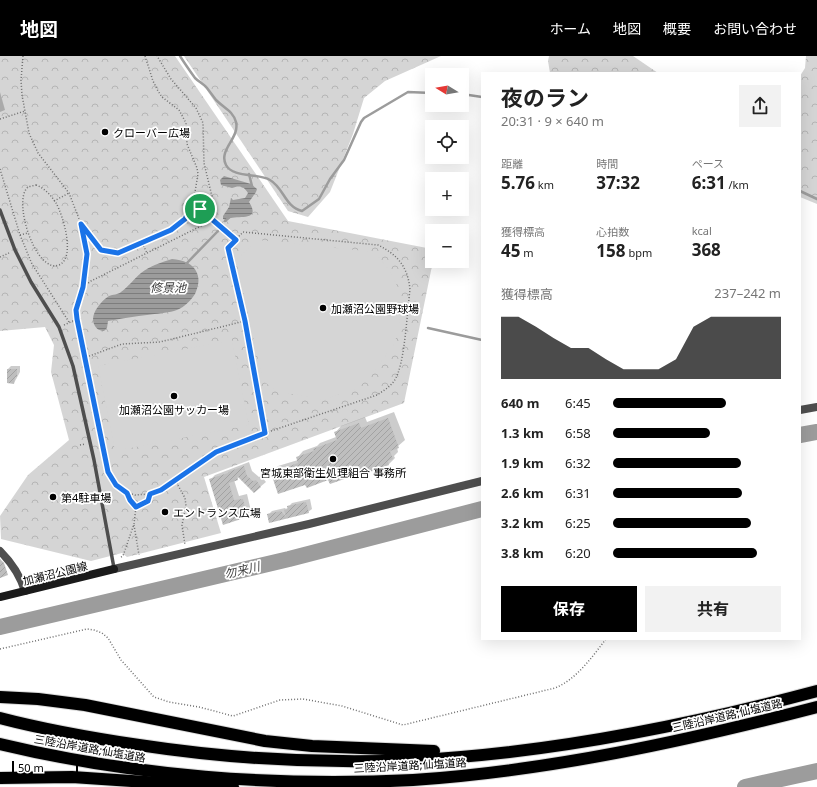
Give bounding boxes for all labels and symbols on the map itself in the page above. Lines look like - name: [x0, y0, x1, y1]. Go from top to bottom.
- north arrow: [425, 68, 469, 112]
- place label: クローバー広場: [113, 125, 190, 140]
- marker: クローバー広場: [100, 127, 110, 137]
- pin: [183, 192, 217, 226]
- water label: 修景池: [150, 279, 187, 296]
- place label: 加瀬沼公園野球場: [331, 301, 419, 316]
- marker: 加瀬沼公園野球場: [318, 303, 328, 313]
- marker: 加瀬沼公園サッカー場: [169, 391, 179, 401]
- place label: 加瀬沼公園サッカー場: [119, 402, 229, 417]
- marker: 宮城東部衛生処理組合 事務所: [328, 454, 338, 464]
- place label: 宮城東部衛生処理組合 事務所: [260, 465, 407, 480]
- place label: 第4駐車場: [61, 490, 111, 505]
- marker: 第4駐車場: [48, 492, 58, 502]
- place label: エントランス広場: [173, 505, 261, 520]
- marker: エントランス広場: [160, 507, 170, 517]
- water label: 勿来川: [223, 557, 263, 582]
- street label: 加瀬沼公園線: [21, 558, 89, 588]
- street label: 三陸沿岸道路;仙塩道路: [670, 695, 784, 735]
- street label: 三陸沿岸道路;仙塩道路: [33, 731, 147, 765]
- street label: 三陸沿岸道路;仙塩道路: [353, 755, 467, 775]
- scale bar: [12, 759, 78, 778]

